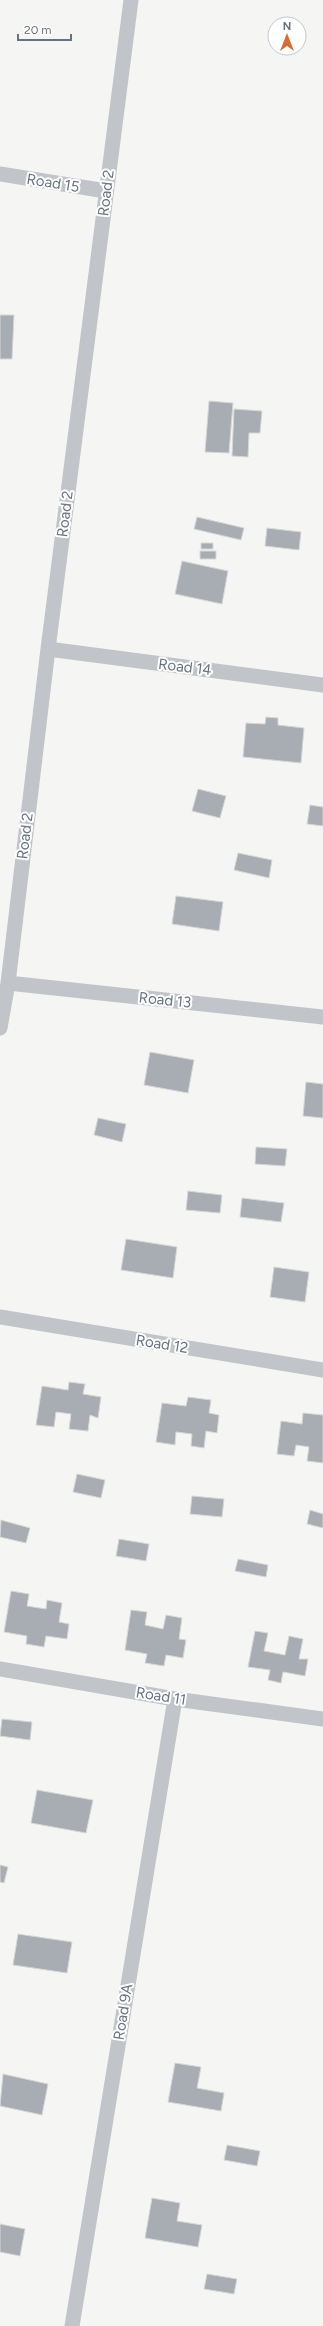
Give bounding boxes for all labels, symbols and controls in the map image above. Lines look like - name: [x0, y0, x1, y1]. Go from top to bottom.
- scale bar: [18, 16, 71, 42]
- north arrow: [267, 16, 307, 56]
- text: N: [283, 20, 291, 33]
- text: 20 m: [24, 23, 52, 37]
- street label: Road 2: [94, 169, 118, 217]
- street label: Road 15: [25, 170, 81, 196]
- street label: Road 2: [53, 490, 77, 538]
- street label: Road 14: [157, 655, 213, 679]
- street label: Road 2: [13, 812, 37, 860]
- street label: Road 13: [138, 988, 192, 1012]
- street label: Road 12: [135, 1331, 189, 1357]
- street label: Road 11: [135, 1683, 187, 1709]
- street label: Road 9A: [110, 1982, 136, 2042]

